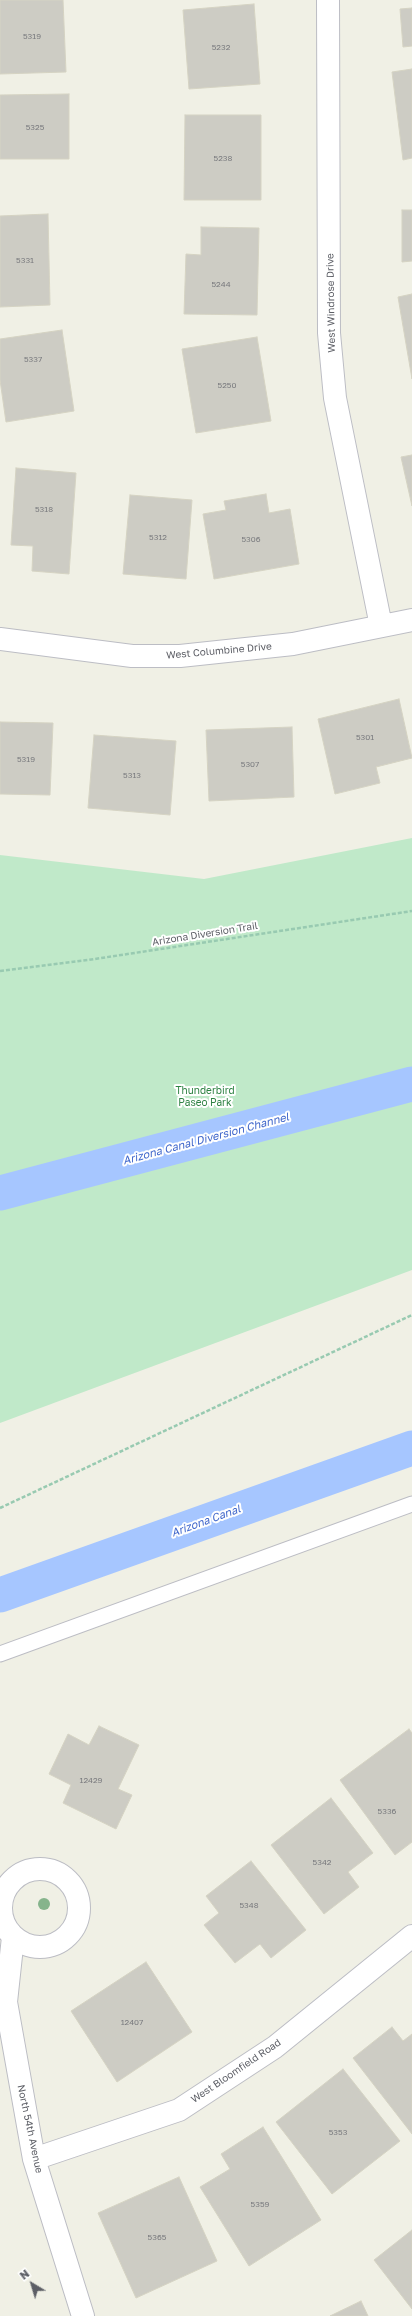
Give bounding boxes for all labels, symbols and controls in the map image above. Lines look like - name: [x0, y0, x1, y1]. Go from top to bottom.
- house number: 5319: [23, 31, 41, 41]
- house number: 5232: [212, 42, 230, 52]
- house number: 5325: [26, 122, 44, 132]
- house number: 5238: [214, 153, 232, 163]
- street label: West Windrose Drive: [324, 253, 338, 353]
- house number: 5331: [16, 255, 34, 265]
- house number: 5244: [211, 279, 231, 289]
- house number: 5337: [24, 354, 42, 364]
- house number: 5250: [218, 380, 236, 390]
- house number: 5318: [35, 504, 53, 514]
- house number: 5312: [149, 532, 167, 542]
- house number: 5306: [241, 534, 261, 544]
- street label: West Columbine Drive: [166, 640, 272, 662]
- house number: 5301: [356, 732, 374, 742]
- house number: 5319: [17, 754, 35, 764]
- house number: 5307: [241, 759, 259, 769]
- house number: 5313: [123, 770, 141, 780]
- street label: Arizona Diversion Trail: [151, 920, 259, 948]
- park label: Thunderbird Paseo Park: [175, 1085, 235, 1108]
- water label: Arizona Canal Diversion Channel: [121, 1110, 291, 1168]
- water label: Arizona Canal: [170, 1502, 242, 1540]
- house number: 12429: [80, 1775, 102, 1785]
- house number: 5336: [378, 1806, 396, 1816]
- house number: 5342: [313, 1857, 331, 1867]
- house number: 5348: [239, 1900, 259, 1910]
- house number: 12407: [121, 2017, 143, 2027]
- street label: West Bloomfield Road: [189, 2036, 283, 2106]
- street label: North 54th Avenue: [15, 2084, 45, 2174]
- house number: 5353: [329, 2127, 347, 2137]
- house number: 5359: [251, 2199, 269, 2209]
- house number: 5365: [148, 2232, 166, 2242]
- north arrow: [12, 2264, 52, 2304]
- text: N: [17, 2266, 32, 2282]

